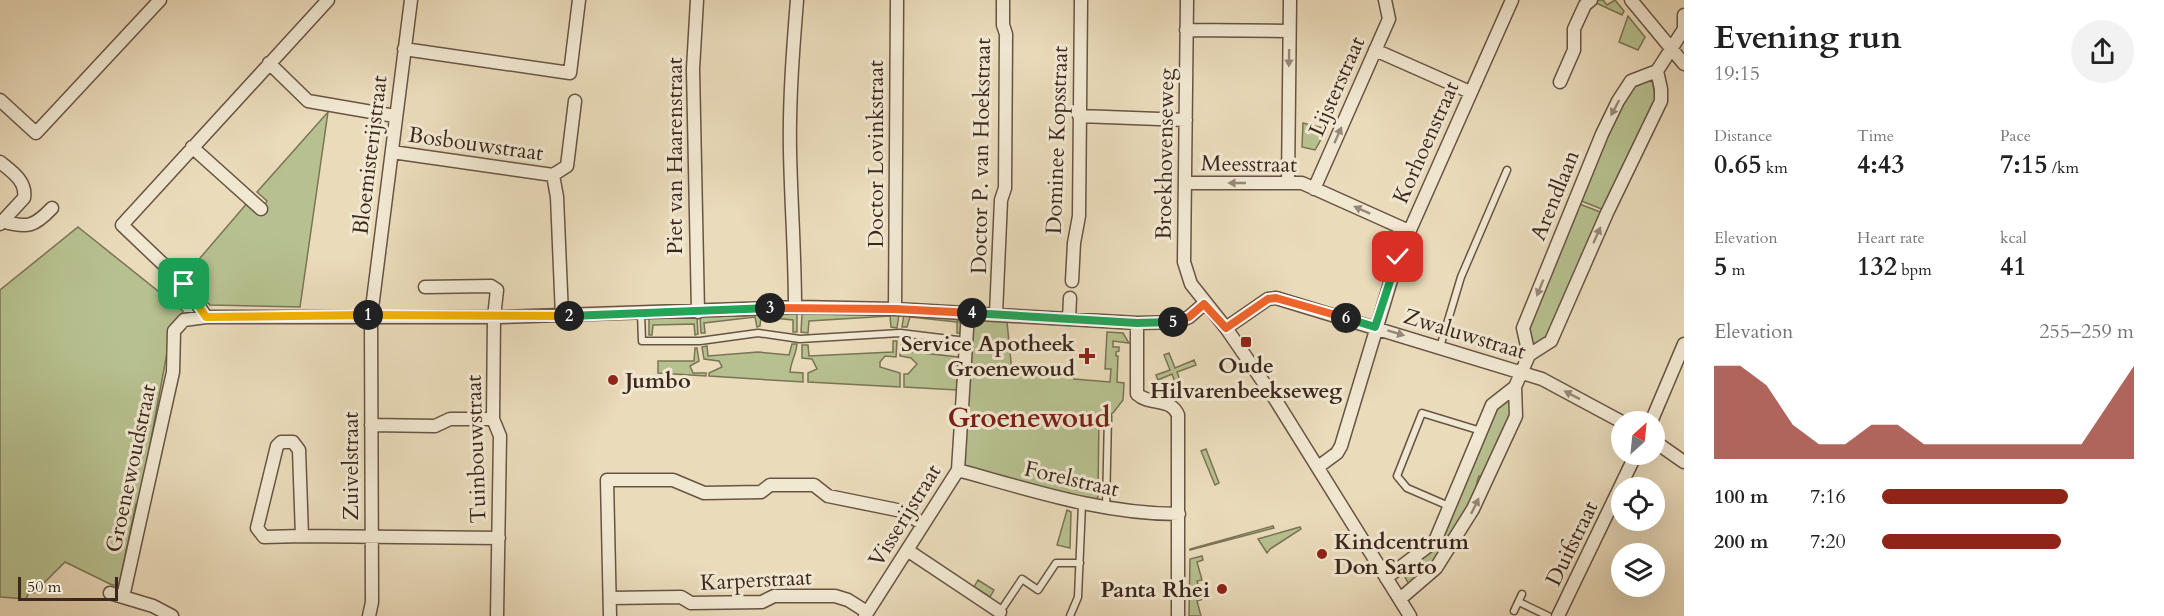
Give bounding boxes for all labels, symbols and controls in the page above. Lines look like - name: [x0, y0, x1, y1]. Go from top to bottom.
- text: Evening run: [1714, 15, 1902, 60]
- button: share: [2071, 20, 2134, 83]
- street label: Lijsterstraat: [1302, 32, 1372, 141]
- street label: Doctor P. van Hoekstraat: [964, 37, 998, 274]
- street label: Dominee Kopsstraat: [1039, 45, 1075, 235]
- one-way arrow: [1284, 49, 1294, 68]
- street label: Piet van Haarenstraat: [660, 57, 690, 255]
- street label: Doctor Lovinkstraat: [861, 60, 891, 248]
- text: 19:15: [1714, 60, 1760, 87]
- street label: Broekhovenseweg: [1149, 67, 1182, 240]
- street label: Bloemisterijstraat: [345, 74, 395, 236]
- street label: Korhoenstraat: [1386, 76, 1466, 208]
- one-way arrow: [1610, 100, 1620, 117]
- street label: Bosbouwstraat: [406, 120, 545, 168]
- text: Distance: [1714, 125, 1772, 147]
- text: Time: [1857, 125, 1894, 147]
- text: Pace: [2000, 125, 2031, 147]
- one-way arrow: [1334, 126, 1343, 144]
- street label: Arendlaan: [1523, 145, 1587, 245]
- text: 0.65: [1714, 147, 1762, 182]
- text: 4:43: [1857, 147, 1905, 182]
- text: 7:15: [2000, 147, 2048, 182]
- street label: Meesstraat: [1201, 148, 1297, 180]
- text: km: [1762, 157, 1788, 179]
- text: /km: [2048, 157, 2079, 179]
- one-way arrow: [1227, 178, 1246, 188]
- one-way arrow: [1353, 205, 1370, 214]
- one-way arrow: [1592, 225, 1602, 243]
- text: Elevation: [1714, 227, 1778, 249]
- text: Heart rate: [1857, 227, 1925, 249]
- text: kcal: [2000, 227, 2027, 249]
- pin: [1372, 231, 1423, 282]
- icon: check: [1381, 240, 1414, 273]
- text: 5: [1714, 249, 1727, 284]
- text: 132: [1857, 249, 1897, 284]
- text: 41: [2000, 249, 2027, 284]
- pin: [158, 258, 209, 309]
- text: m: [1727, 259, 1745, 281]
- text: bpm: [1897, 259, 1932, 281]
- icon: arrive: [167, 267, 200, 300]
- one-way arrow: [1534, 279, 1544, 297]
- pin: 3: [755, 293, 785, 323]
- text: 3: [766, 297, 774, 319]
- pin: 4: [957, 298, 987, 328]
- pin: 1: [353, 300, 383, 330]
- pin: 2: [554, 301, 584, 331]
- street label: Zwaluwstraat: [1400, 301, 1530, 367]
- text: 4: [968, 302, 976, 324]
- pin: 6: [1331, 303, 1361, 333]
- text: 1: [364, 304, 372, 326]
- text: 2: [565, 305, 573, 327]
- pin: 5: [1158, 307, 1188, 337]
- text: 6: [1342, 307, 1350, 329]
- text: 5: [1169, 311, 1177, 333]
- text: Elevation: [1714, 318, 1793, 345]
- text: 255–259 m: [2039, 318, 2134, 345]
- place label: Service Apotheek Groenewoud: [901, 329, 1075, 384]
- one-way arrow: [1387, 329, 1405, 339]
- marker: Oude Hilvarenbeekseweg: [1239, 335, 1253, 349]
- marker: Service Apotheek Groenewoud: [1080, 349, 1094, 363]
- place label: Oude Hilvarenbeekseweg: [1150, 351, 1343, 406]
- place label: Jumbo: [622, 366, 691, 396]
- marker: Jumbo: [606, 373, 620, 387]
- street label: Tuinbouwstraat: [458, 374, 494, 524]
- street label: Groenewoudstraat: [98, 381, 163, 555]
- one-way arrow: [1564, 390, 1581, 400]
- district label: Groenewoud: [948, 399, 1111, 437]
- street label: Zuivelstraat: [336, 411, 366, 520]
- north arrow: [1611, 411, 1665, 465]
- map controls: [1611, 411, 1665, 597]
- street label: Forelstraat: [1021, 454, 1122, 504]
- street label: Visserijstraat: [861, 458, 948, 573]
- button: locate: [1611, 477, 1665, 531]
- text: 100 m: [1714, 483, 1769, 510]
- text: 7:16: [1810, 483, 1846, 510]
- street label: Duifstraat: [1538, 496, 1605, 591]
- one-way arrow: [1470, 497, 1479, 514]
- place label: Kindcentrum Don Sarto: [1334, 527, 1470, 582]
- text: 200 m: [1714, 528, 1769, 555]
- text: 7:20: [1810, 528, 1846, 555]
- button: layers: [1611, 543, 1665, 597]
- marker: Kindcentrum Don Sarto: [1315, 547, 1329, 561]
- street label: Karperstraat: [699, 562, 813, 598]
- scale bar: [18, 574, 118, 602]
- place label: Panta Rhei: [1100, 575, 1210, 605]
- text: 50 m: [27, 576, 61, 598]
- marker: Panta Rhei: [1215, 582, 1229, 596]

